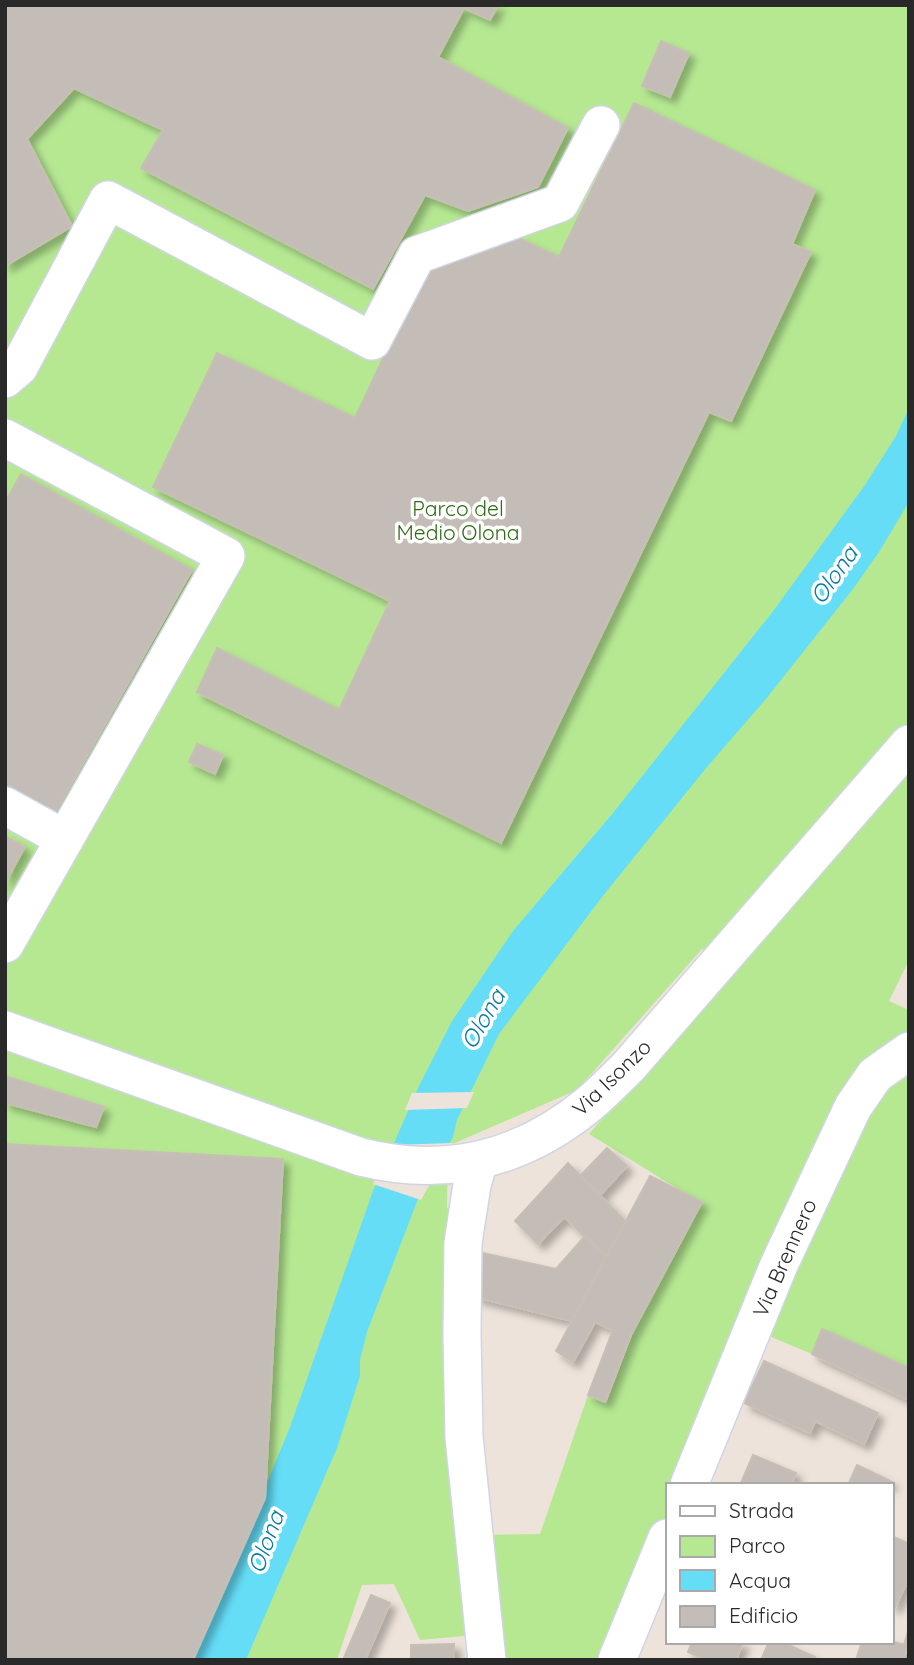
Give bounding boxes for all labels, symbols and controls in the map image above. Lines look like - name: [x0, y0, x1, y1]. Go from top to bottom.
- park label: Parco del Medio Olona: [396, 495, 520, 545]
- water label: Olona: [803, 539, 864, 609]
- water label: Olona: [454, 983, 512, 1054]
- street label: Via Isonzo: [567, 1033, 656, 1121]
- street label: Via Brennero: [746, 1195, 822, 1321]
- legend: [666, 1483, 893, 1644]
- text: Strada: [729, 1497, 794, 1523]
- water label: Olona: [241, 1506, 290, 1577]
- text: Parco: [729, 1532, 785, 1558]
- text: Acqua: [729, 1567, 791, 1593]
- text: Edificio: [729, 1602, 798, 1628]

